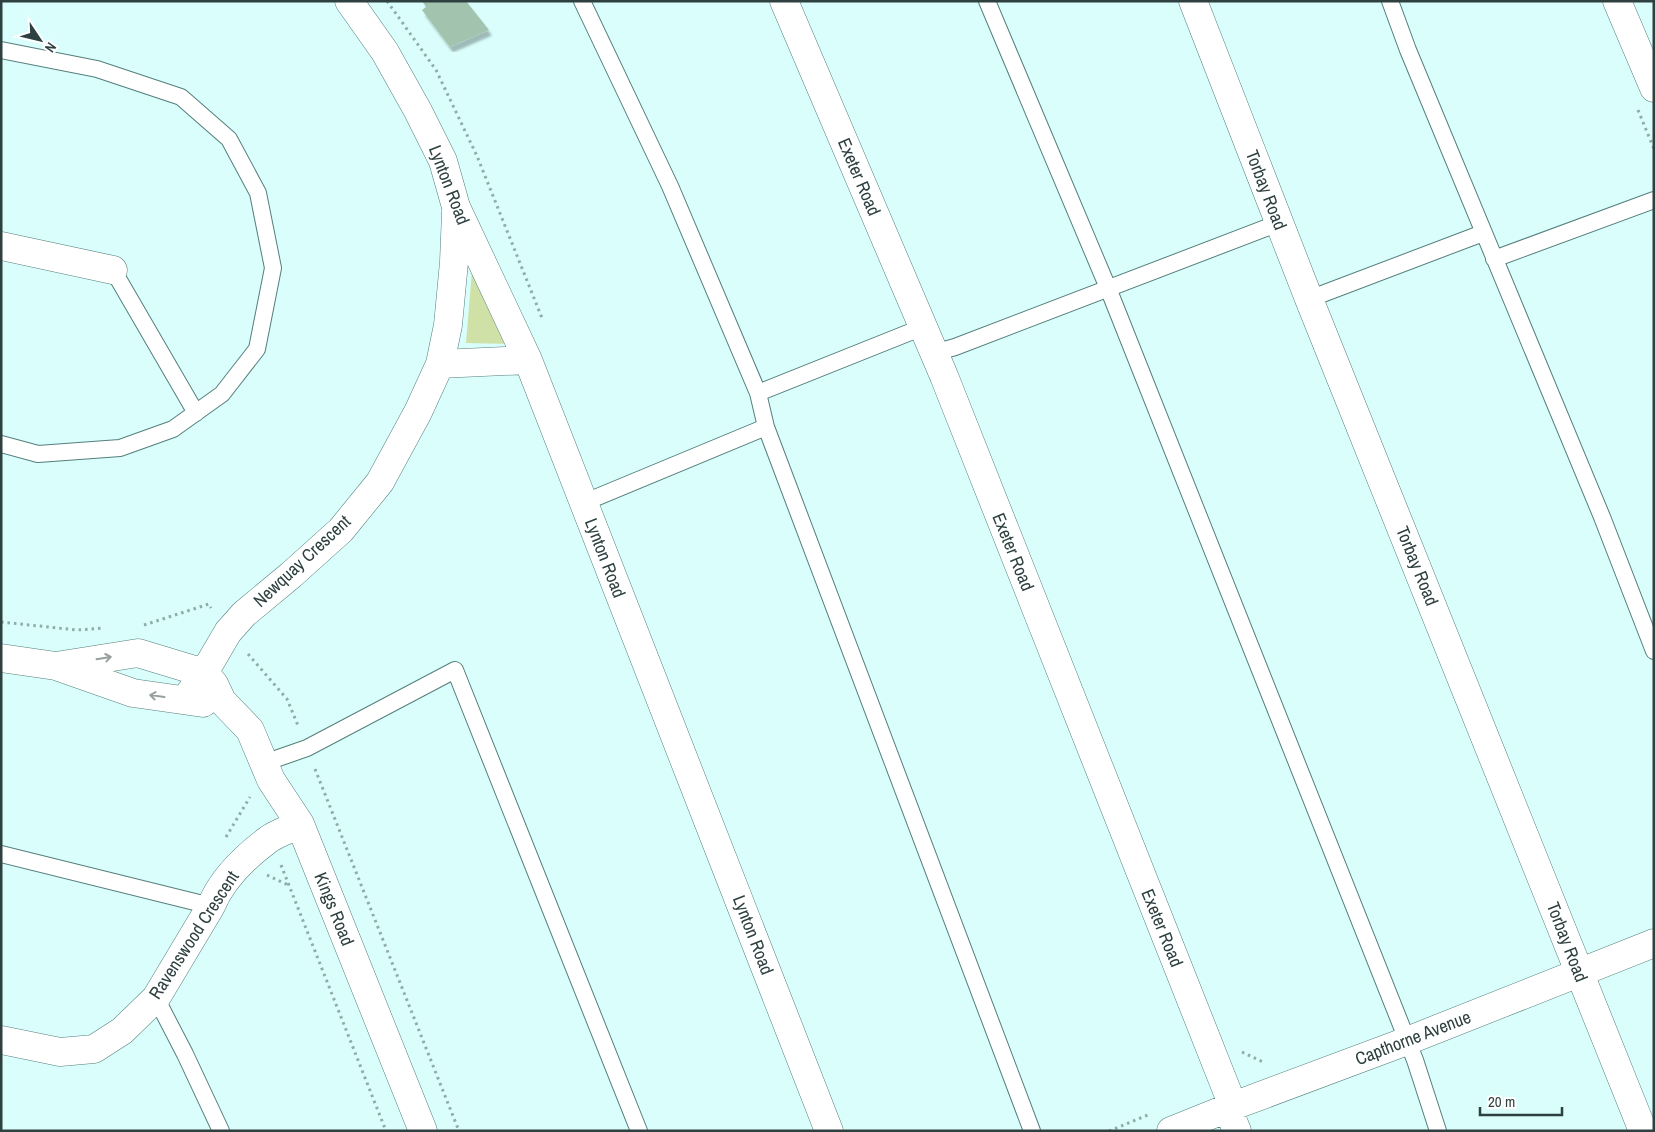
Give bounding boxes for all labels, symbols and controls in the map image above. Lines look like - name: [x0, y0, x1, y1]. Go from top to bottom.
- north arrow: [15, 15, 65, 65]
- text: N: [41, 39, 60, 56]
- street label: Exeter Road: [832, 134, 887, 219]
- street label: Lynton Road: [423, 142, 476, 228]
- street label: Torbay Road: [1240, 146, 1293, 233]
- street label: Newquay Crescent: [248, 509, 356, 612]
- street label: Exeter Road: [987, 509, 1040, 595]
- street label: Lynton Road: [579, 515, 632, 601]
- street label: Torbay Road: [1390, 522, 1445, 609]
- one-way arrow: [96, 653, 112, 663]
- one-way arrow: [149, 691, 165, 701]
- street label: Ravenswood Crescent: [143, 866, 244, 1004]
- street label: Kings Road: [308, 868, 361, 949]
- street label: Exeter Road: [1136, 885, 1189, 971]
- street label: Lynton Road: [727, 892, 780, 978]
- street label: Torbay Road: [1541, 898, 1594, 985]
- street label: Capthorne Avenue: [1351, 1004, 1474, 1071]
- scale bar: [1480, 1084, 1562, 1116]
- text: 20 m: [1488, 1091, 1515, 1112]

